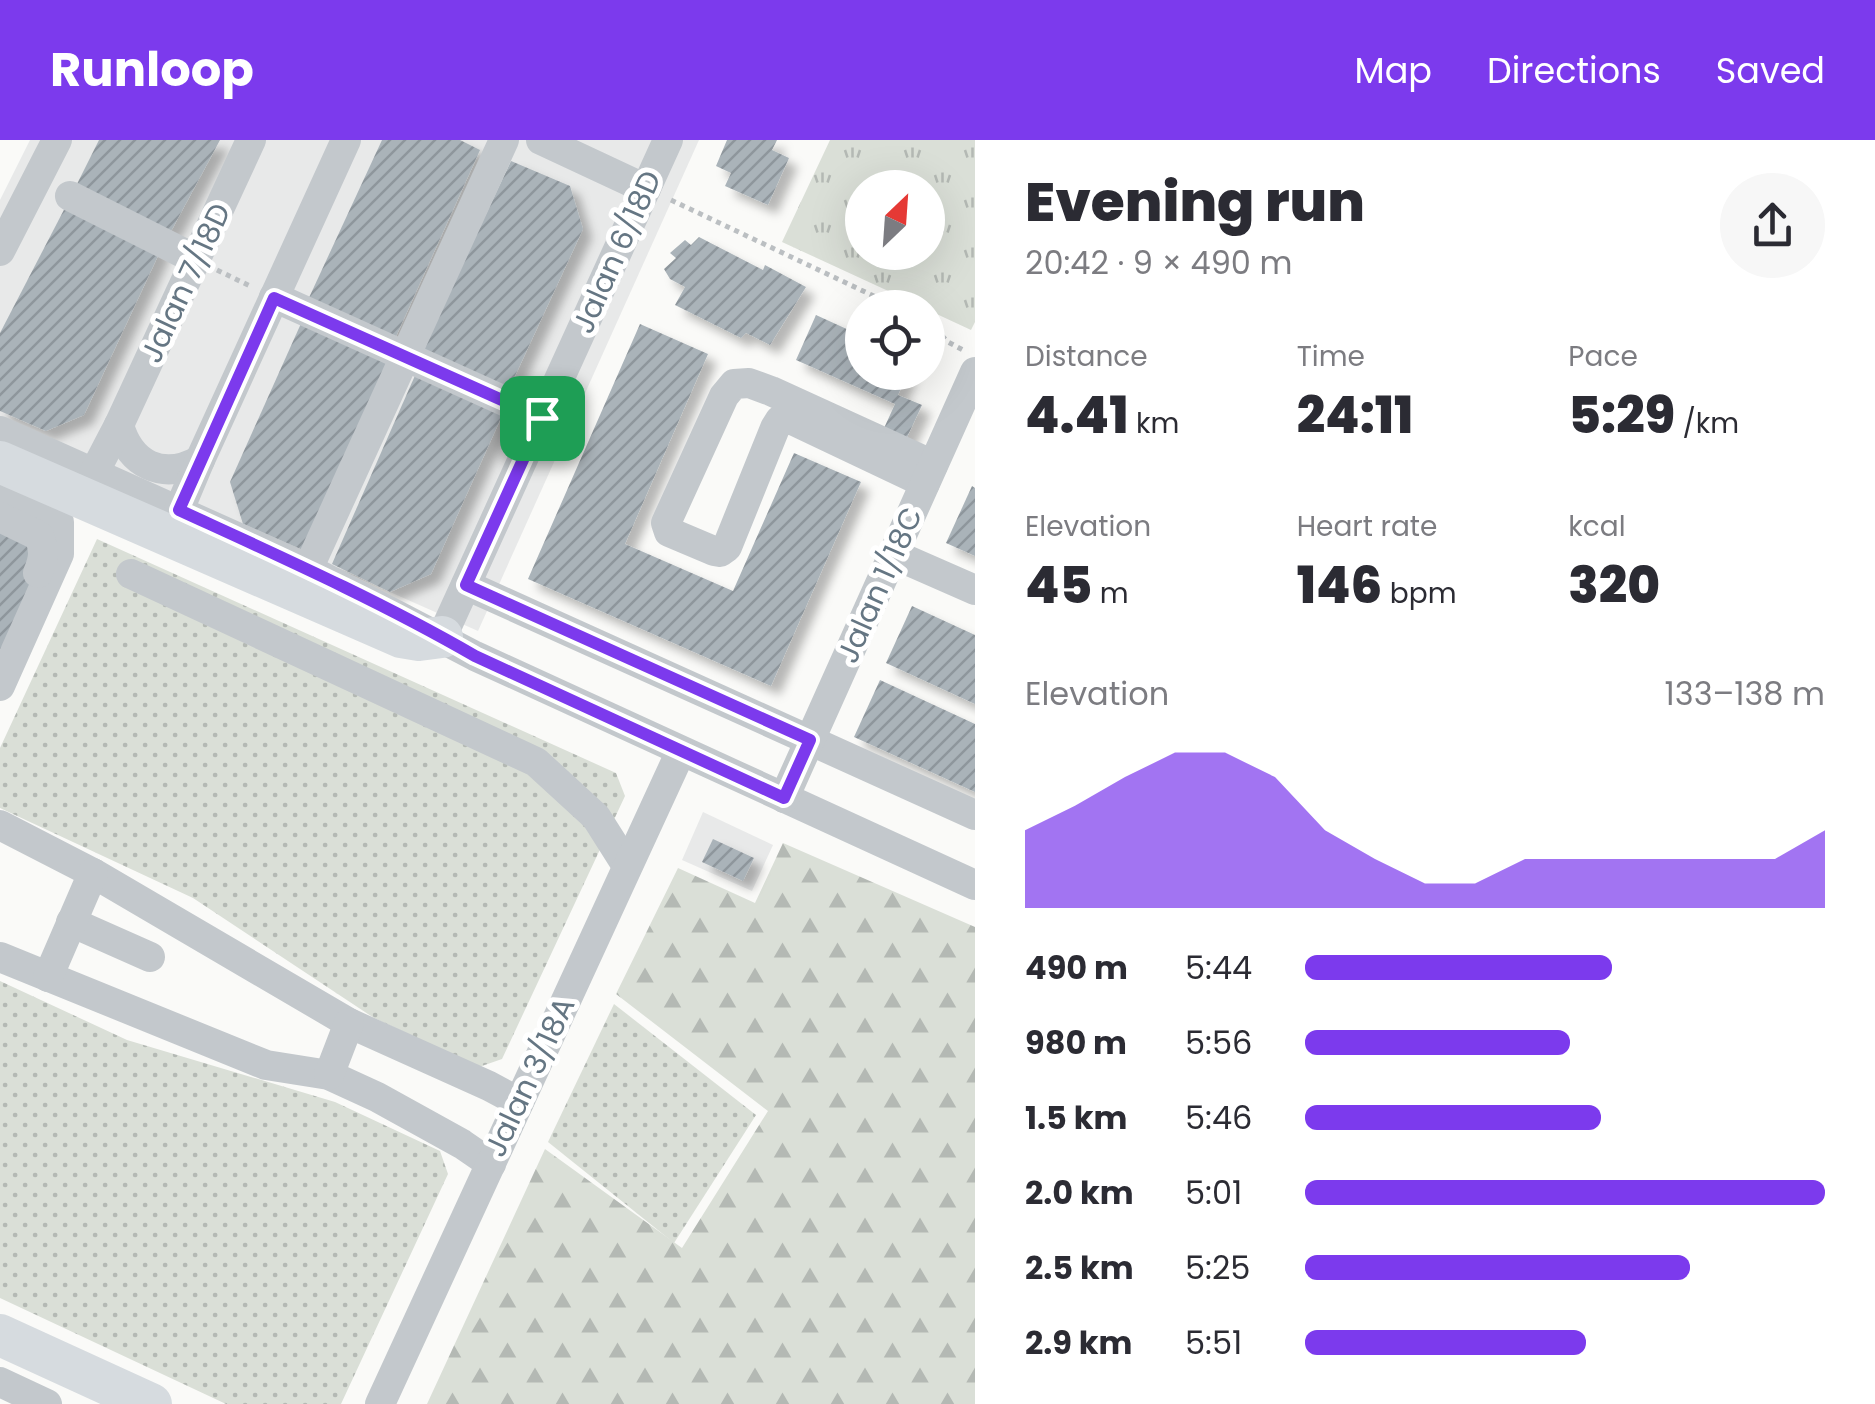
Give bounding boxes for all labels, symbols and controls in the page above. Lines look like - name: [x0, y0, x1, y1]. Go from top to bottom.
- text: Runloop: [50, 36, 254, 103]
- text: Map: [1355, 46, 1432, 95]
- text: Directions: [1487, 46, 1661, 95]
- text: Saved: [1716, 46, 1825, 95]
- text: Evening run: [1025, 163, 1365, 240]
- street label: Jalan 6/18D: [561, 164, 672, 340]
- north arrow: [845, 170, 945, 270]
- map controls: [845, 170, 945, 390]
- button: share: [1720, 173, 1825, 278]
- street label: Jalan 7/18D: [130, 196, 241, 370]
- text: 20:42 · 9 × 490 m: [1025, 240, 1292, 285]
- button: locate: [845, 290, 945, 390]
- text: Distance: [1025, 337, 1148, 376]
- text: Time: [1297, 337, 1365, 376]
- text: Pace: [1568, 337, 1638, 376]
- pin: [500, 376, 585, 461]
- text: 4.41: [1025, 380, 1129, 451]
- text: 24:11: [1297, 380, 1413, 451]
- text: 5:29: [1568, 380, 1675, 451]
- icon: arrive: [515, 391, 570, 446]
- text: km: [1129, 404, 1179, 443]
- text: /km: [1675, 404, 1739, 443]
- street label: Jalan 1/18C: [826, 500, 933, 670]
- text: Elevation: [1025, 507, 1151, 546]
- text: Heart rate: [1297, 507, 1437, 546]
- text: kcal: [1568, 507, 1626, 546]
- text: 45: [1025, 550, 1092, 621]
- text: 146: [1297, 550, 1382, 621]
- text: 320: [1568, 550, 1660, 621]
- text: m: [1092, 574, 1129, 613]
- text: bpm: [1382, 574, 1457, 613]
- text: Elevation: [1025, 671, 1169, 716]
- text: 133–138 m: [1665, 671, 1825, 716]
- text: 490 m: [1025, 945, 1128, 990]
- text: 5:44: [1185, 945, 1252, 990]
- street label: Jalan 3/18A: [474, 990, 585, 1164]
- text: 980 m: [1025, 1020, 1127, 1065]
- text: 5:56: [1185, 1020, 1252, 1065]
- text: 1.5 km: [1025, 1095, 1127, 1140]
- text: 5:46: [1185, 1095, 1252, 1140]
- text: 2.0 km: [1025, 1170, 1134, 1215]
- text: 5:01: [1185, 1170, 1242, 1215]
- text: 2.5 km: [1025, 1245, 1134, 1290]
- text: 5:25: [1185, 1245, 1250, 1290]
- text: 2.9 km: [1025, 1320, 1132, 1365]
- text: 5:51: [1185, 1320, 1242, 1365]

